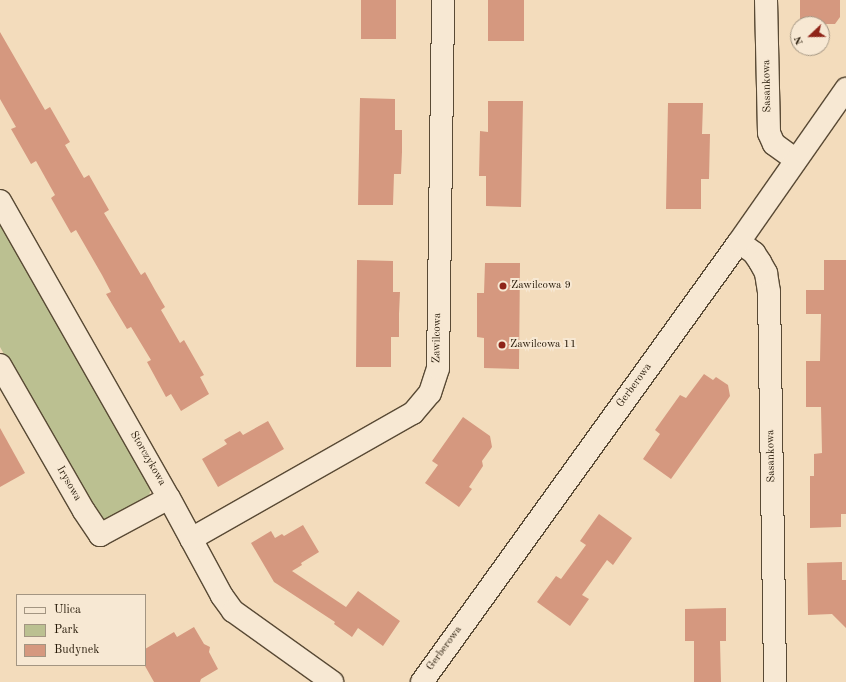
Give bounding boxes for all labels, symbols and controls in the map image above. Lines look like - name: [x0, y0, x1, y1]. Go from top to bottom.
- north arrow: [790, 16, 830, 56]
- text: N: [793, 34, 806, 46]
- street label: Sasankowa: [761, 59, 775, 113]
- place label: Zawilcowa 9: [511, 279, 571, 293]
- marker: Zawilcowa 9: [498, 281, 508, 291]
- street label: Zawilcowa: [431, 313, 445, 363]
- place label: Zawilcowa 11: [510, 338, 576, 352]
- marker: Zawilcowa 11: [497, 340, 507, 350]
- street label: Gerberowa: [614, 361, 656, 411]
- street label: Storczykowa: [126, 429, 168, 489]
- street label: Sasankowa: [765, 429, 779, 483]
- street label: Irysowa: [53, 464, 83, 504]
- legend: [16, 594, 146, 666]
- text: Ulica: [54, 604, 81, 616]
- text: Park: [54, 624, 79, 636]
- street label: Gerberowa: [424, 624, 466, 674]
- text: Budynek: [54, 644, 100, 656]

